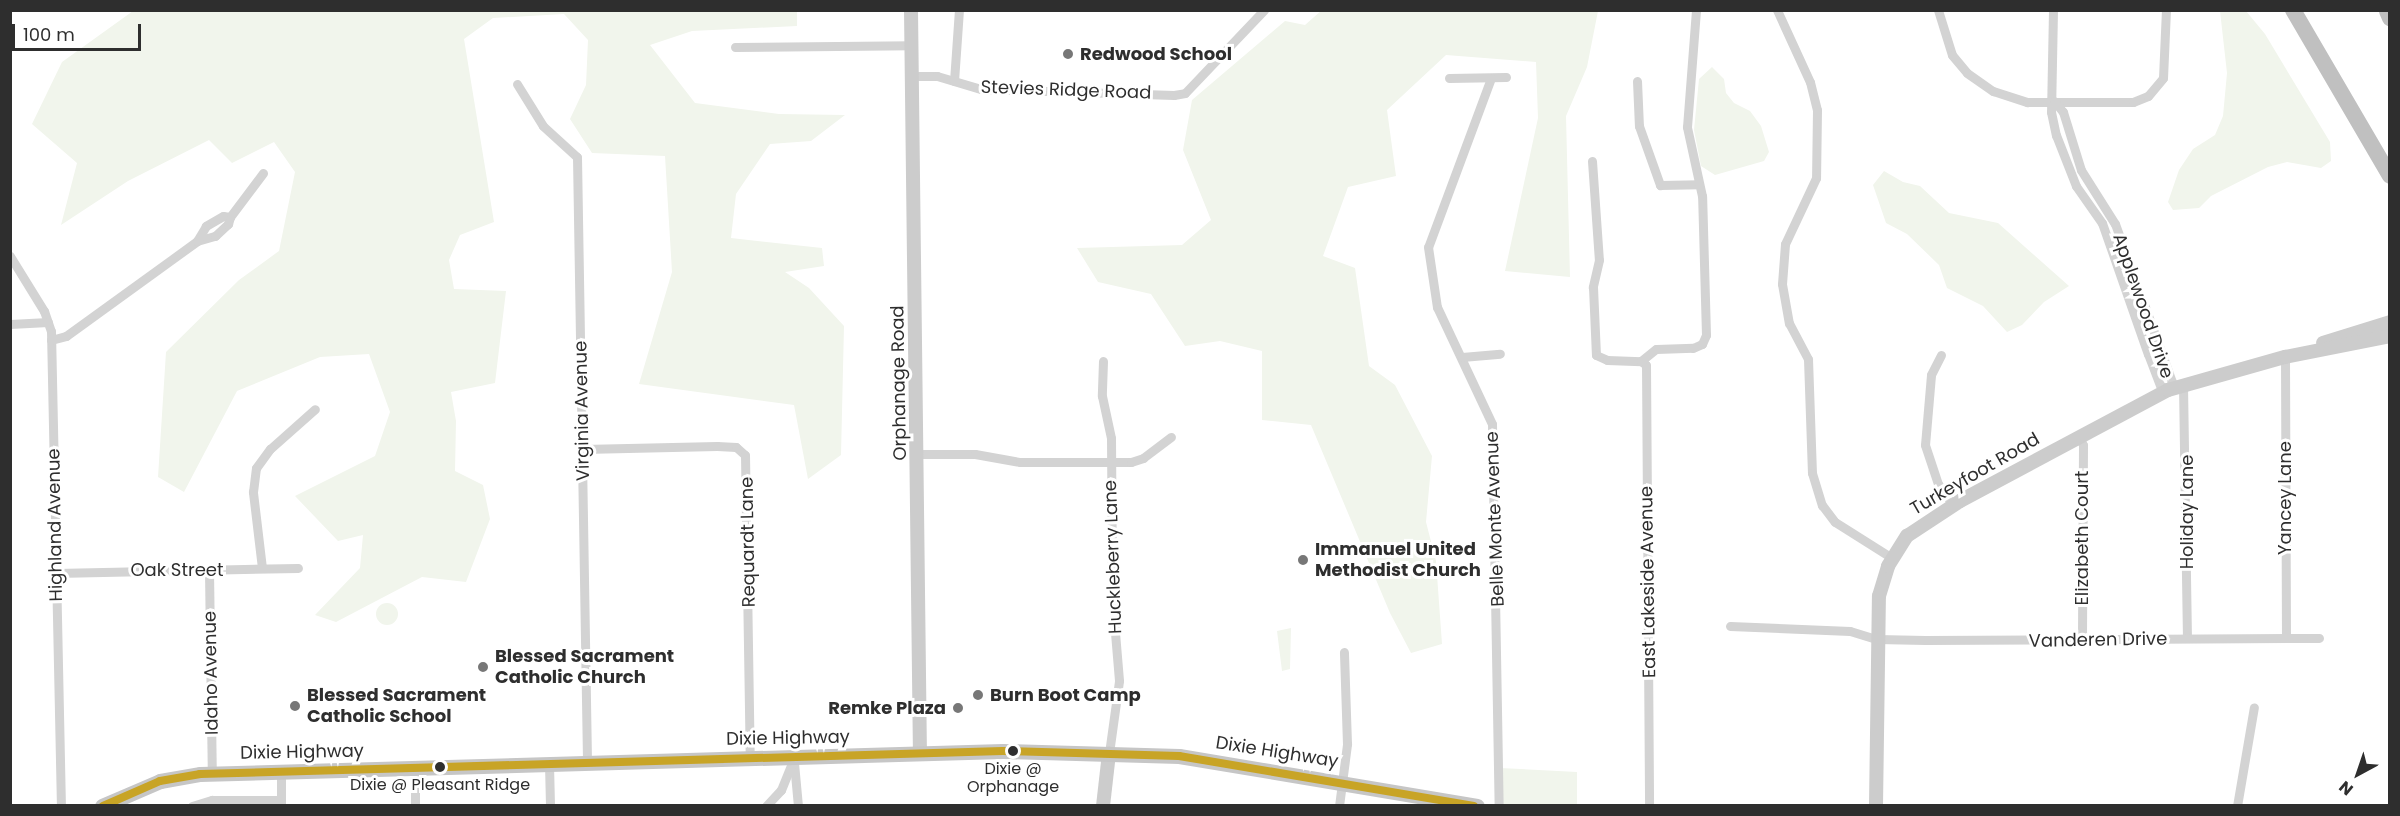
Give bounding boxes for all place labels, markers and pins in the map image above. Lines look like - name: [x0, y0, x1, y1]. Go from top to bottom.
- place label: Redwood School: [1080, 43, 1232, 65]
- marker: Redwood School: [1061, 47, 1075, 61]
- place label: Immanuel United Methodist Church: [1315, 539, 1481, 582]
- marker: Immanuel United Methodist Church: [1296, 553, 1310, 567]
- place label: Blessed Sacrament Catholic Church: [495, 646, 674, 688]
- marker: Blessed Sacrament Catholic Church: [476, 660, 490, 674]
- place label: Burn Boot Camp: [990, 684, 1141, 706]
- place label: Blessed Sacrament Catholic School: [307, 685, 486, 728]
- marker: Burn Boot Camp: [971, 688, 985, 702]
- place label: Remke Plaza: [828, 697, 946, 719]
- marker: Blessed Sacrament Catholic School: [288, 699, 302, 713]
- marker: Remke Plaza: [951, 701, 965, 715]
- marker: Dixie @ Orphanage: [1007, 745, 1019, 757]
- place label: Dixie @ Orphanage: [967, 759, 1059, 797]
- marker: Dixie @ Pleasant Ridge: [434, 761, 446, 773]
- place label: Dixie @ Pleasant Ridge: [350, 775, 530, 795]

